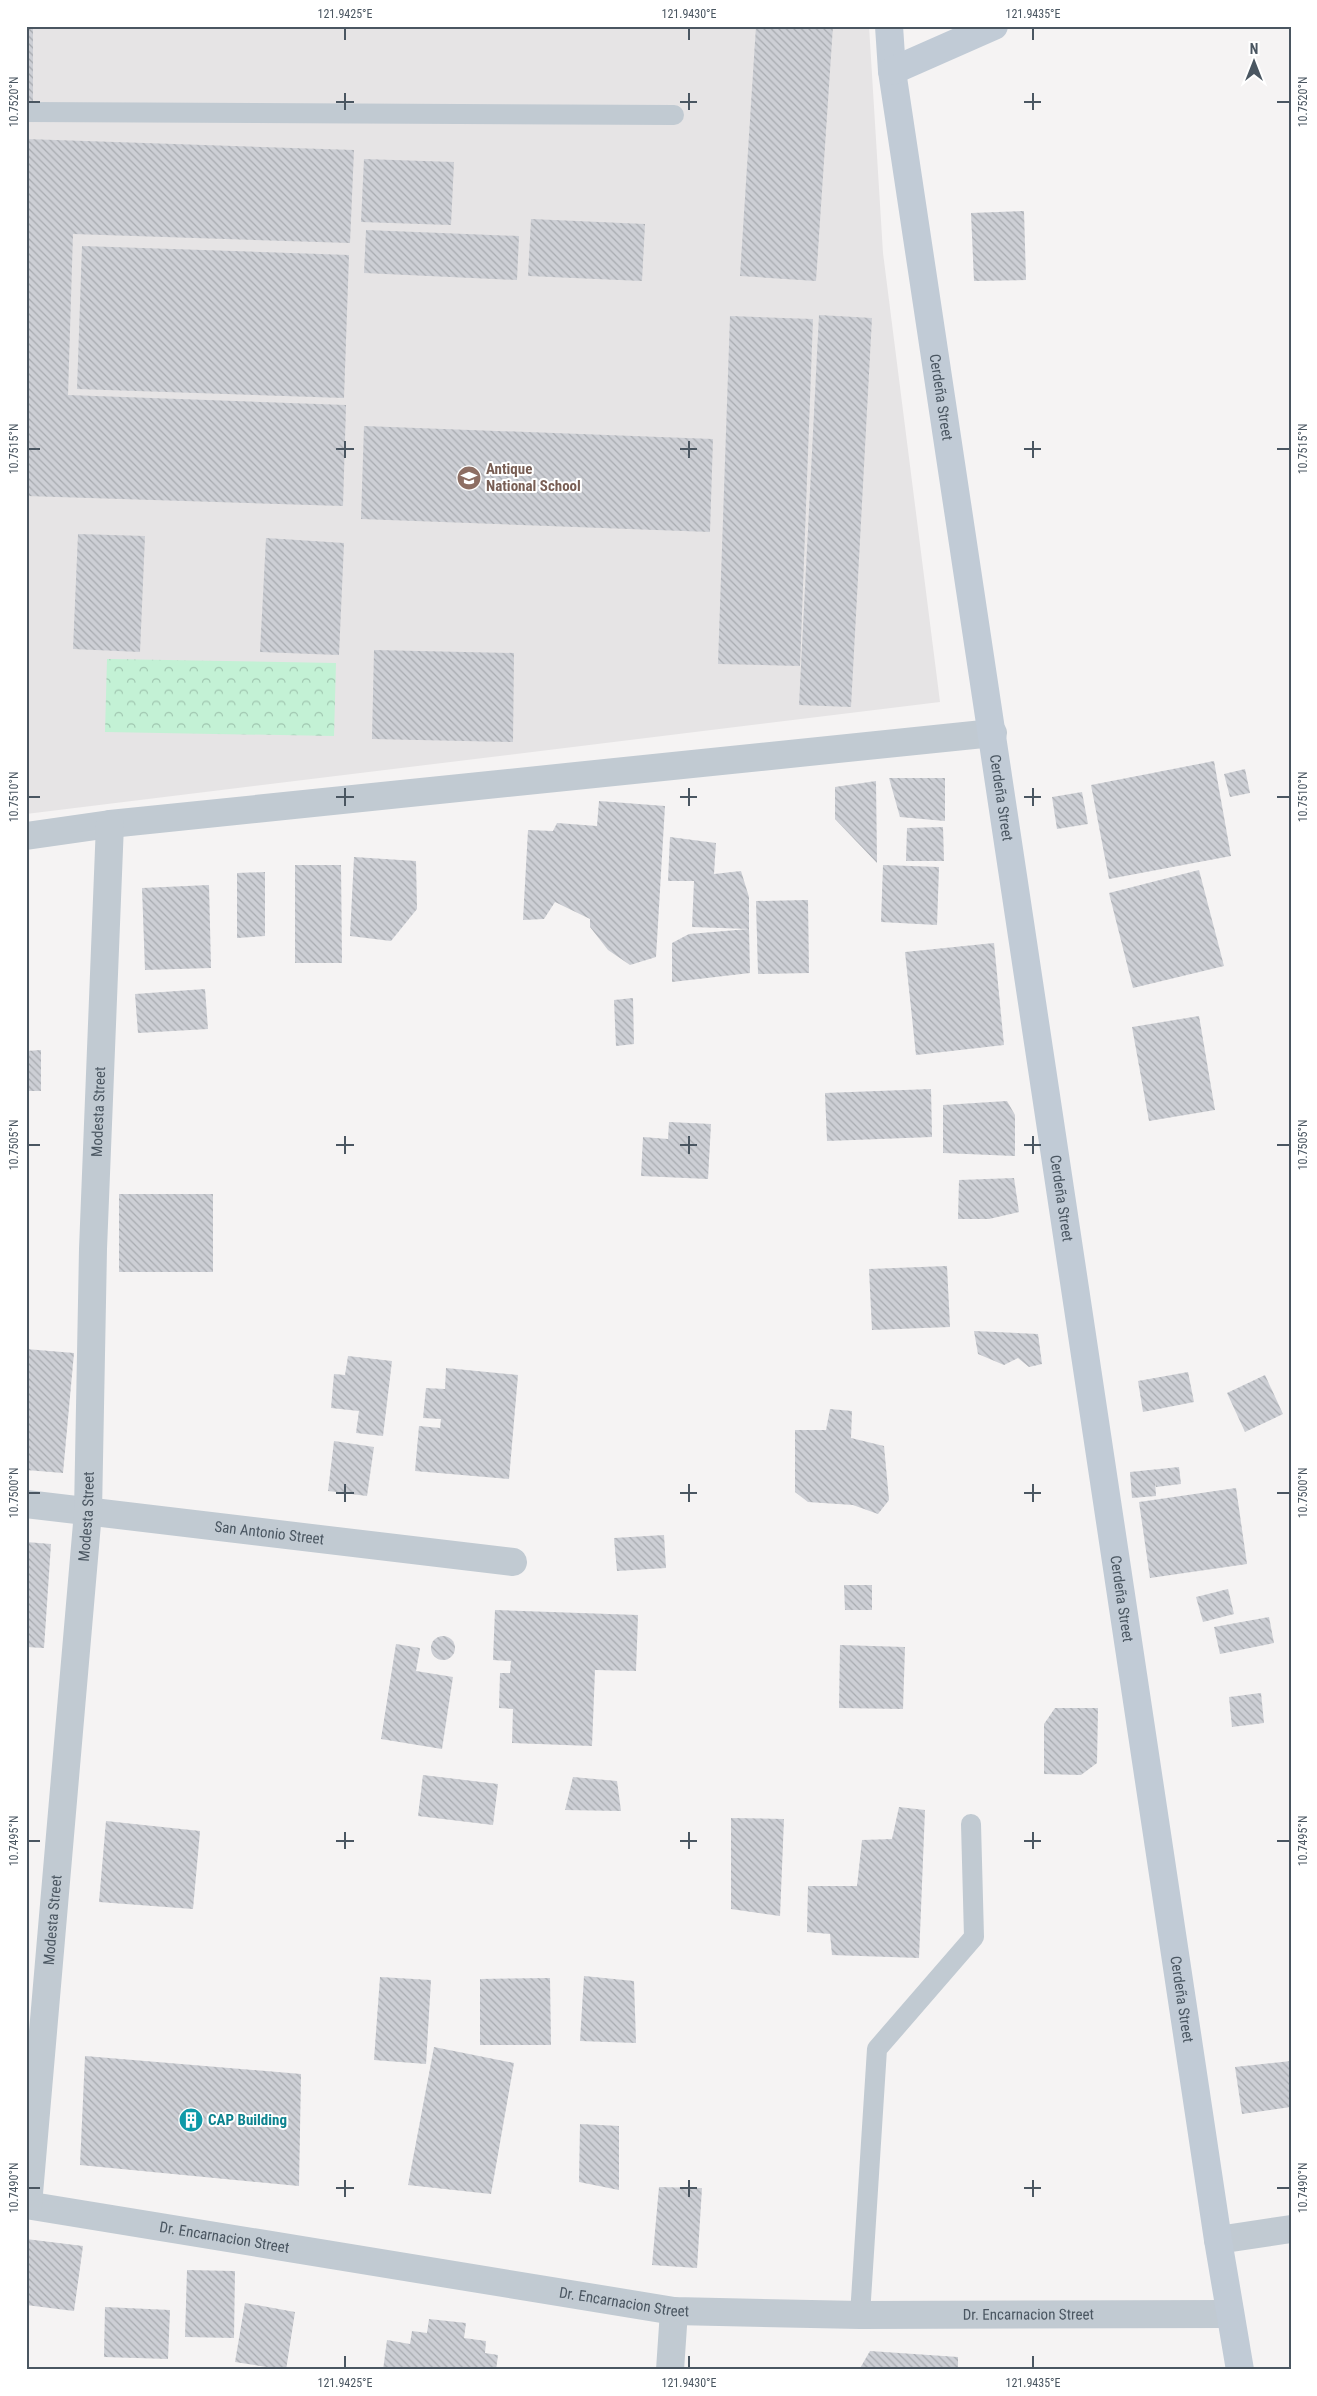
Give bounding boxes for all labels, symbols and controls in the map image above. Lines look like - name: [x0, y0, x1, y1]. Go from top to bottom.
- text: 121.9425°E: [317, 7, 373, 21]
- text: 121.9430°E: [661, 7, 717, 21]
- text: 121.9435°E: [1005, 7, 1061, 21]
- north arrow: [1230, 38, 1280, 88]
- text: N: [1250, 41, 1258, 57]
- text: 10.7520°N: [7, 77, 21, 127]
- text: 10.7520°N: [1296, 77, 1310, 127]
- street label: Cerdeña Street: [926, 353, 956, 442]
- text: 10.7515°N: [7, 424, 21, 474]
- text: 10.7515°N: [1296, 424, 1310, 474]
- place label: Antique National School: [486, 460, 581, 495]
- school or university icon: Antique National School: [456, 465, 482, 491]
- street label: Cerdeña Street: [986, 753, 1017, 842]
- text: 10.7510°N: [7, 772, 21, 822]
- text: 10.7510°N: [1296, 772, 1310, 822]
- street label: Modesta Street: [88, 1066, 109, 1157]
- text: 10.7505°N: [7, 1120, 21, 1170]
- text: 10.7505°N: [1296, 1120, 1310, 1170]
- street label: Cerdeña Street: [1046, 1154, 1077, 1243]
- text: 10.7500°N: [7, 1468, 21, 1518]
- text: 10.7500°N: [1296, 1468, 1310, 1518]
- street label: Modesta Street: [75, 1471, 98, 1562]
- street label: San Antonio Street: [213, 1518, 325, 1548]
- street label: Cerdeña Street: [1106, 1554, 1137, 1643]
- text: 10.7495°N: [7, 1816, 21, 1866]
- text: 10.7495°N: [1296, 1816, 1310, 1866]
- street label: Modesta Street: [40, 1874, 66, 1966]
- street label: Cerdeña Street: [1166, 1955, 1197, 2044]
- building icon: CAP Building: [178, 2107, 204, 2133]
- place label: CAP Building: [208, 2111, 287, 2129]
- text: 10.7490°N: [7, 2163, 21, 2213]
- text: 10.7490°N: [1296, 2163, 1310, 2213]
- street label: Dr. Encarnacion Street: [158, 2218, 291, 2257]
- street label: Dr. Encarnacion Street: [558, 2283, 689, 2320]
- street label: Dr. Encarnacion Street: [963, 2305, 1094, 2324]
- text: 121.9425°E: [317, 2376, 373, 2390]
- text: 121.9430°E: [661, 2376, 717, 2390]
- text: 121.9435°E: [1005, 2376, 1061, 2390]

